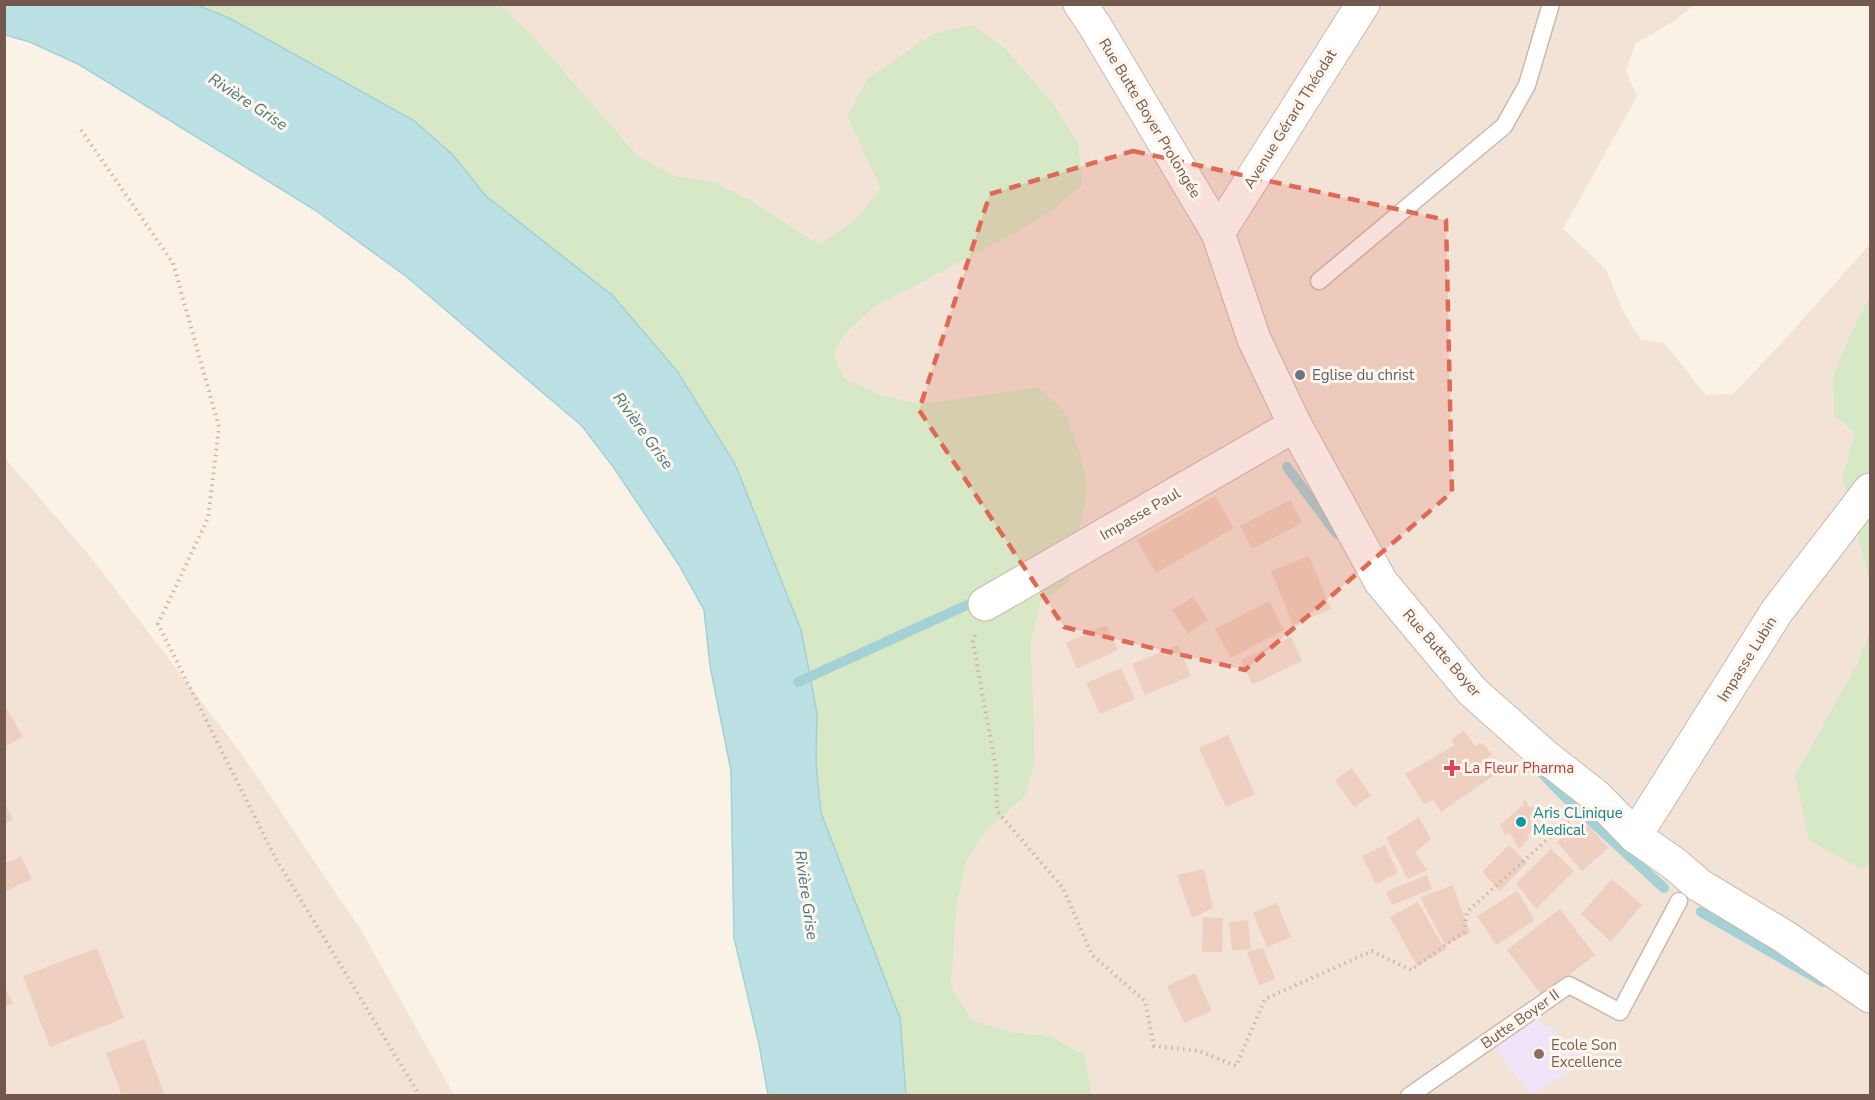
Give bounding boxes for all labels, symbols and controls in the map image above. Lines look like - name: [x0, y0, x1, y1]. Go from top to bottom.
- street label: Rue Butte Boyer Prolongée: [1094, 34, 1206, 202]
- street label: Avenue Gérard Théodat: [1239, 45, 1341, 192]
- water label: Rivière Grise: [204, 68, 292, 136]
- place label: Eglise du christ: [1312, 365, 1415, 385]
- marker: Eglise du christ: [1293, 368, 1307, 382]
- water label: Rivière Grise: [608, 388, 679, 474]
- street label: Impasse Paul: [1096, 483, 1184, 545]
- street label: Rue Butte Boyer: [1398, 605, 1486, 702]
- street label: Impasse Lubin: [1713, 613, 1781, 705]
- place label: La Fleur Pharma: [1464, 758, 1574, 778]
- marker: La Fleur Pharma: [1445, 761, 1459, 775]
- place label: Aris CLinique Medical: [1533, 803, 1623, 840]
- marker: Aris CLinique Medical: [1514, 815, 1528, 829]
- water label: Rivière Grise: [789, 849, 823, 942]
- street label: Butte Boyer II: [1477, 985, 1563, 1053]
- place label: Ecole Son Excellence: [1551, 1035, 1622, 1072]
- marker: Ecole Son Excellence: [1532, 1047, 1546, 1061]

